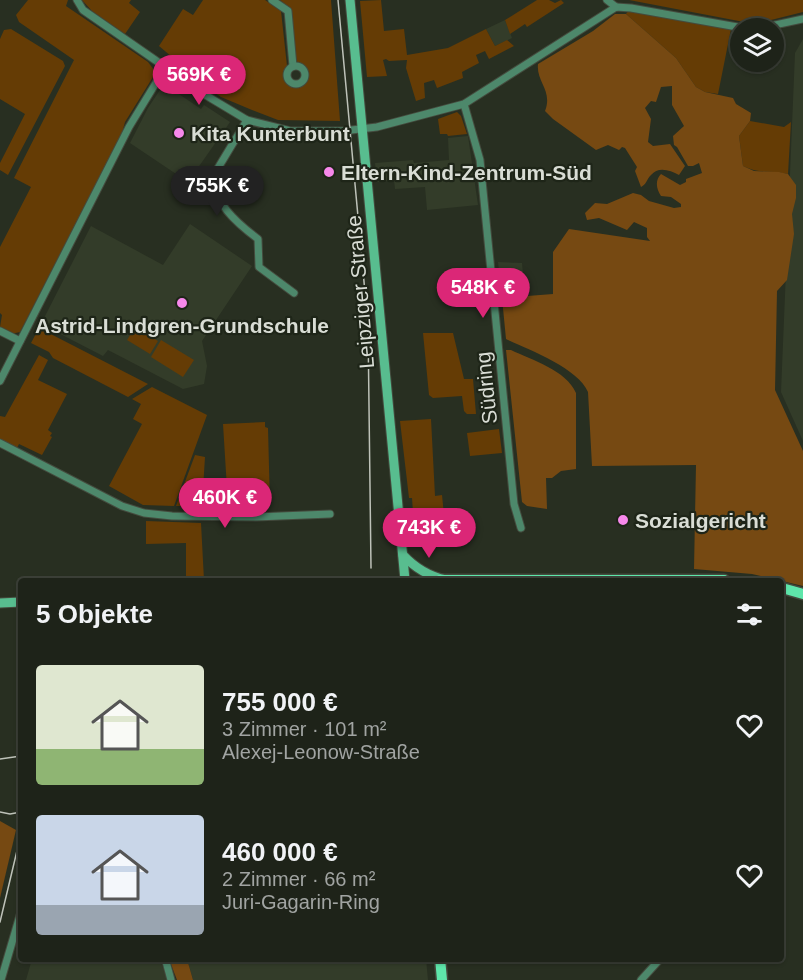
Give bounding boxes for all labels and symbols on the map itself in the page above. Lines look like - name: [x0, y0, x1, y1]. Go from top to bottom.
- pin: 569K €: [150, 55, 248, 106]
- place label: Kita Kunterbunt: [191, 122, 350, 145]
- marker: Kita Kunterbunt: [172, 126, 186, 140]
- place label: Eltern-Kind-Zentrum-Süd: [341, 161, 592, 184]
- marker: Eltern-Kind-Zentrum-Süd: [322, 165, 336, 179]
- pin: 755K €: [168, 166, 266, 217]
- street label: Leipziger Straße: [342, 214, 378, 370]
- pin: 548K €: [434, 268, 532, 319]
- marker: Astrid-Lindgren-Grundschule: [175, 296, 189, 310]
- place label: Astrid-Lindgren-Grundschule: [35, 314, 329, 337]
- street label: Südring: [471, 351, 501, 425]
- pin: 460K €: [176, 478, 274, 529]
- pin: 743K €: [380, 508, 478, 559]
- place label: Sozialgericht: [635, 509, 766, 532]
- marker: Sozialgericht: [616, 513, 630, 527]

